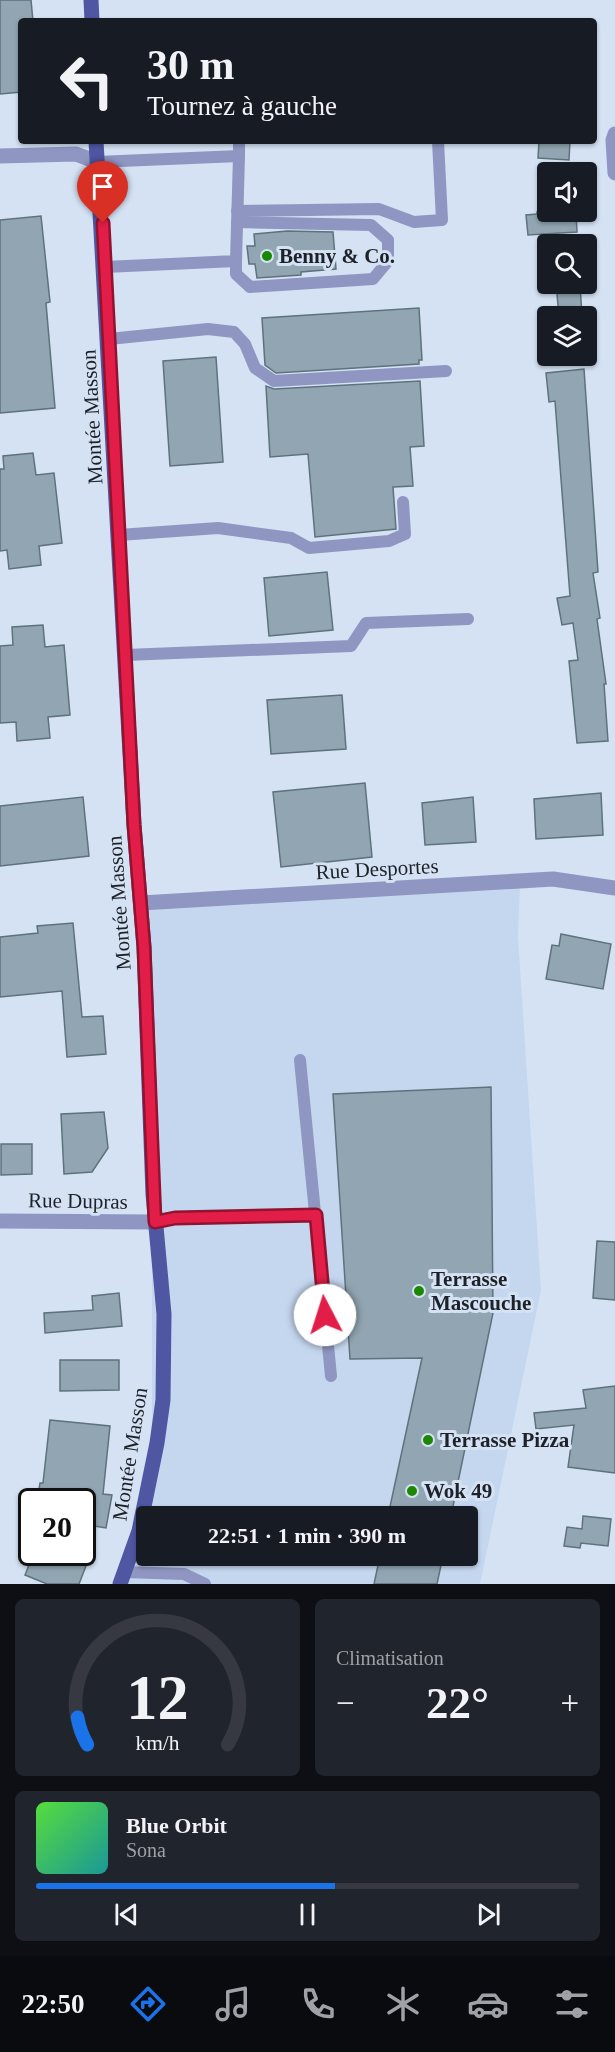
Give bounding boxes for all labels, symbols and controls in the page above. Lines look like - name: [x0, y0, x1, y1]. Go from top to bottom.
- icon: left: [48, 42, 126, 120]
- text: 30 m: [147, 42, 235, 88]
- text: Tournez à gauche: [147, 91, 337, 121]
- pin: [77, 161, 128, 223]
- map controls: [537, 162, 597, 366]
- button: sound: [537, 162, 597, 222]
- icon: arrive: [86, 170, 119, 203]
- button: search: [537, 234, 597, 294]
- place label: Benny & Co.: [279, 244, 395, 268]
- marker: Benny & Co.: [260, 249, 274, 263]
- button: layers: [537, 306, 597, 366]
- street label: Montée Masson: [76, 349, 108, 485]
- street label: Montée Masson: [102, 834, 136, 971]
- street label: Rue Desportes: [315, 854, 439, 884]
- street label: Rue Dupras: [28, 1188, 128, 1214]
- place label: Terrasse Mascouche: [431, 1267, 531, 1315]
- position arrow: [293, 1283, 357, 1347]
- marker: Terrasse Mascouche: [412, 1284, 426, 1298]
- street label: Montée Masson: [108, 1385, 152, 1522]
- place label: Terrasse Pizza: [440, 1428, 570, 1452]
- marker: Terrasse Pizza: [421, 1433, 435, 1447]
- place label: Wok 49: [424, 1479, 492, 1503]
- marker: Wok 49: [405, 1484, 419, 1498]
- speed limit sign: 20: [18, 1488, 96, 1566]
- text: 22:51 · 1 min · 390 m: [208, 1523, 406, 1548]
- text: Climatisation: [336, 1647, 444, 1669]
- text: 12: [126, 1663, 189, 1732]
- text: 22°: [426, 1678, 489, 1728]
- text: −: [336, 1685, 355, 1721]
- text: +: [560, 1685, 579, 1721]
- text: km/h: [135, 1731, 180, 1755]
- text: Blue Orbit: [126, 1813, 227, 1838]
- text: Sona: [126, 1839, 166, 1861]
- icon: previous: [110, 1898, 143, 1931]
- icon: pause: [291, 1898, 324, 1931]
- icon: next: [472, 1898, 505, 1931]
- icon: directions: [127, 1983, 169, 2025]
- icon: music: [212, 1983, 254, 2025]
- icon: phone: [297, 1983, 339, 2025]
- icon: climate: [382, 1983, 424, 2025]
- icon: car: [467, 1983, 509, 2025]
- icon: filters: [551, 1983, 593, 2025]
- text: 22:50: [21, 1989, 84, 2019]

